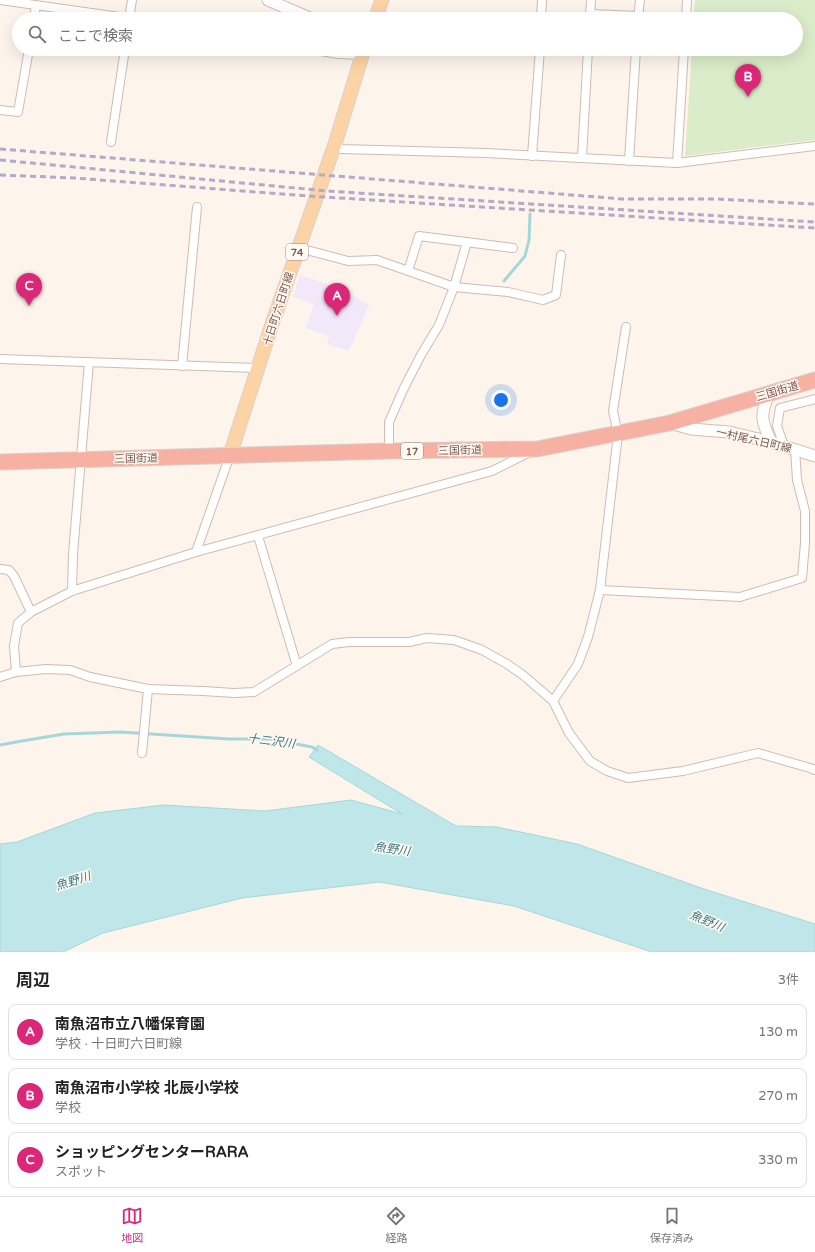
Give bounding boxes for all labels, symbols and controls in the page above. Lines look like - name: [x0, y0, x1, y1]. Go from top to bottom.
- search box: [12, 12, 803, 56]
- icon: search: [26, 23, 48, 45]
- text: ここで検索: [58, 27, 133, 45]
- pin: B: [735, 64, 761, 97]
- road number: 74: [286, 244, 308, 260]
- street label: 十日町六日町線: [260, 271, 297, 348]
- pin: C: [16, 273, 42, 306]
- pin: A: [324, 283, 350, 316]
- street label: 三国街道: [754, 379, 800, 404]
- your location: [491, 390, 511, 410]
- street label: 一村尾六日町線: [715, 425, 793, 455]
- road number: 17: [401, 443, 423, 459]
- street label: 三国街道: [438, 444, 482, 457]
- street label: 三国街道: [114, 452, 158, 465]
- water label: 十二沢川: [246, 731, 298, 751]
- water label: 魚野川: [373, 840, 413, 859]
- water label: 魚野川: [54, 868, 94, 893]
- water label: 魚野川: [688, 908, 728, 935]
- text: 周辺: [16, 970, 50, 991]
- text: 3件: [778, 972, 799, 988]
- text: 南魚沼市立八幡保育園: [55, 1015, 205, 1033]
- text: A: [25, 1024, 35, 1040]
- text: 130 m: [758, 1024, 798, 1040]
- text: 学校 · 十日町六日町線: [55, 1036, 182, 1052]
- text: 南魚沼市小学校 北辰小学校: [55, 1079, 239, 1097]
- text: B: [25, 1088, 35, 1104]
- text: 270 m: [758, 1088, 798, 1104]
- text: 学校: [55, 1100, 81, 1116]
- text: ショッピングセンターRARA: [55, 1143, 249, 1161]
- text: C: [25, 1152, 35, 1168]
- text: 330 m: [758, 1152, 798, 1168]
- text: スポット: [55, 1164, 107, 1180]
- tab: 地図: [121, 1205, 143, 1245]
- tab: 経路: [385, 1205, 407, 1245]
- tab: 保存済み: [650, 1205, 694, 1245]

